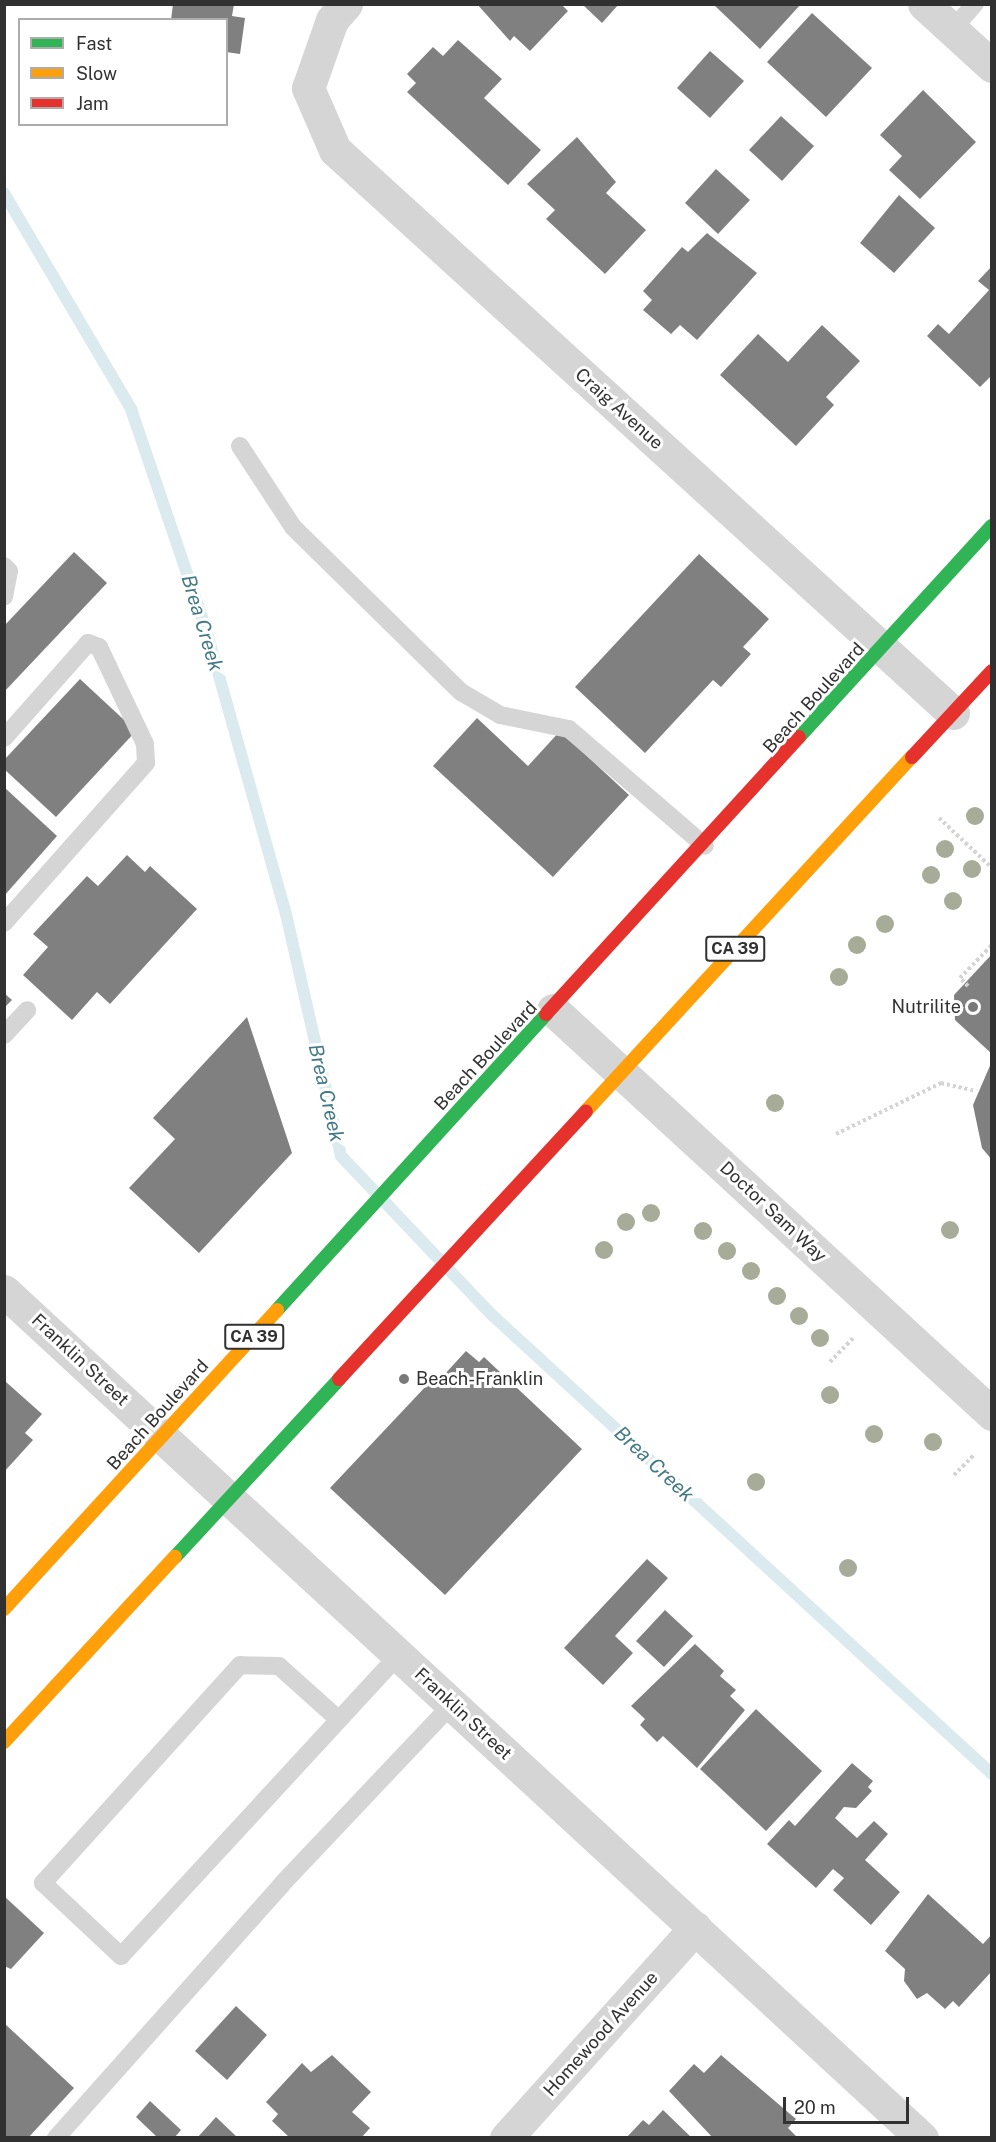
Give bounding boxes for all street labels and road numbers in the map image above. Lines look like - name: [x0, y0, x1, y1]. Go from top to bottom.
- street label: Craig Avenue: [571, 364, 667, 454]
- street label: Beach Boulevard: [759, 638, 869, 758]
- road number: CA 39: [705, 936, 765, 962]
- street label: Beach Boulevard: [430, 997, 542, 1115]
- street label: Doctor Sam Way: [715, 1157, 831, 1267]
- street label: Franklin Street: [27, 1309, 133, 1411]
- road number: CA 39: [224, 1324, 284, 1350]
- street label: Beach Boulevard: [103, 1355, 213, 1475]
- street label: Franklin Street: [410, 1663, 516, 1765]
- street label: Homewood Avenue: [539, 1967, 663, 2101]

